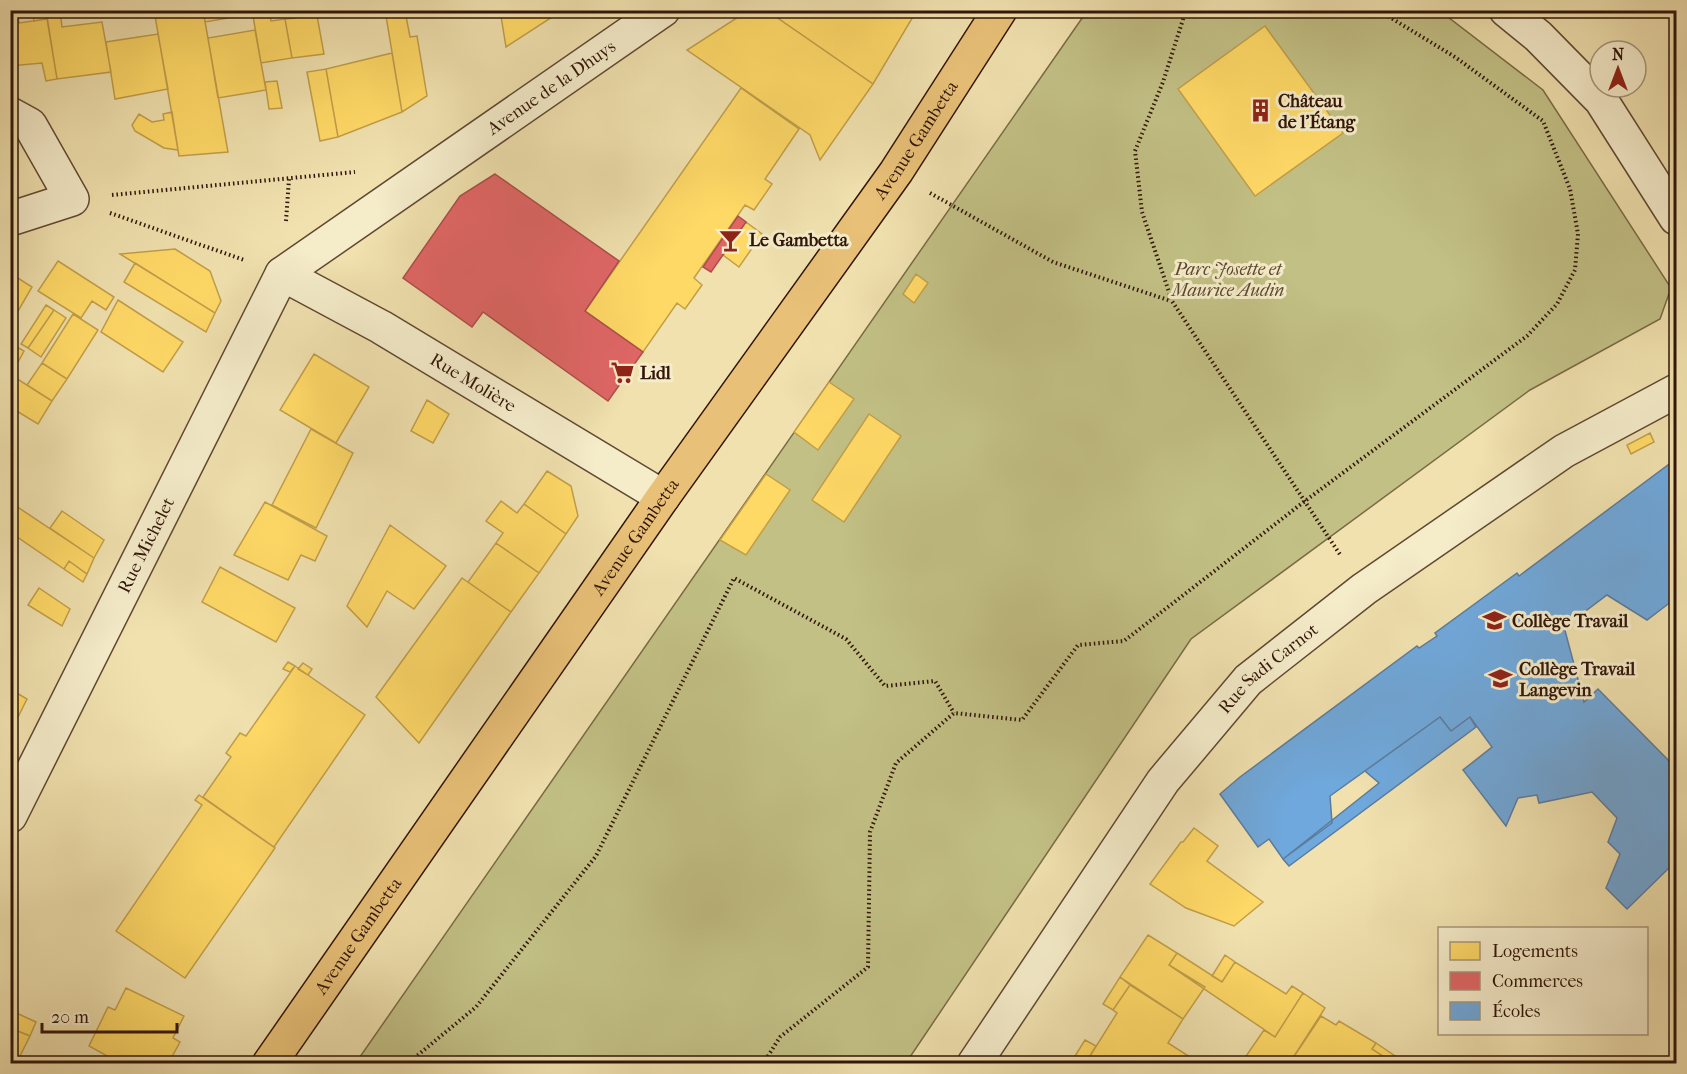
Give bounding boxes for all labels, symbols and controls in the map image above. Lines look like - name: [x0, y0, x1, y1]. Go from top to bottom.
- street label: Avenue de la Dhuys: [482, 35, 620, 140]
- north arrow: [1588, 39, 1648, 99]
- text: N: [1612, 45, 1625, 64]
- street label: Avenue Gambetta: [869, 76, 963, 204]
- place label: Château de l'Étang: [1278, 91, 1357, 133]
- building icon: Château de l'Étang: [1247, 98, 1273, 124]
- bar icon: Le Gambetta: [718, 227, 744, 253]
- place label: Le Gambetta: [749, 230, 849, 251]
- park label: Parc Josette et Maurice Audin: [1170, 259, 1284, 301]
- street label: Rue Molière: [427, 349, 520, 417]
- supermarket icon: Lidl: [609, 360, 635, 386]
- place label: Lidl: [640, 363, 672, 384]
- street label: Avenue Gambetta: [587, 474, 684, 600]
- street label: Rue Michelet: [113, 493, 179, 596]
- school or university icon: Collège Travail: [1481, 608, 1507, 634]
- place label: Collège Travail: [1512, 611, 1629, 632]
- street label: Rue Sadi Carnot: [1214, 618, 1322, 718]
- place label: Collège Travail Langevin: [1519, 659, 1636, 701]
- school or university icon: Collège Travail Langevin: [1488, 666, 1514, 692]
- street label: Avenue Gambetta: [310, 873, 406, 999]
- legend: [1438, 927, 1648, 1035]
- text: Logements: [1492, 941, 1578, 962]
- text: Commerces: [1492, 971, 1583, 992]
- scale bar: [42, 996, 177, 1034]
- text: Écoles: [1492, 1000, 1541, 1022]
- text: 20 m: [51, 1007, 89, 1028]

